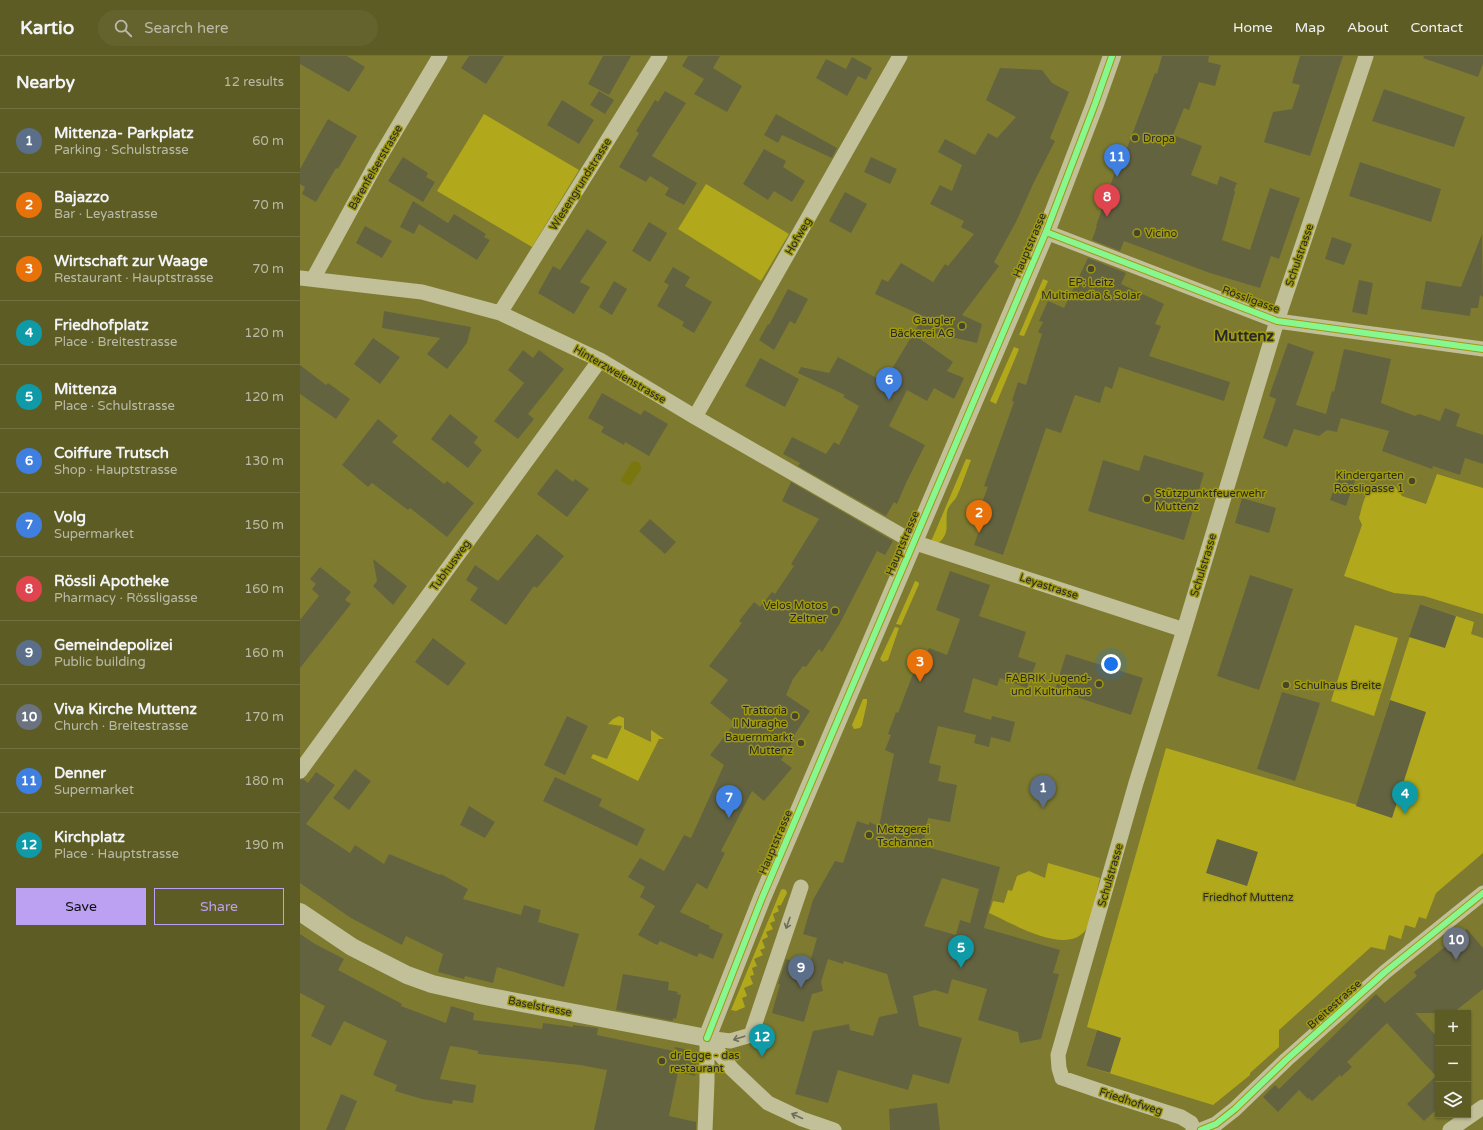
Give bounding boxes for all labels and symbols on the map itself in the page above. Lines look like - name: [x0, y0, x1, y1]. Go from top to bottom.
- street label: Bärenfelserstrasse: [346, 123, 405, 212]
- place label: Dropa: [1143, 132, 1175, 145]
- marker: Dropa: [1130, 133, 1140, 143]
- street label: Wiesengrundstrasse: [547, 136, 614, 233]
- pin: 11: [1104, 144, 1130, 177]
- pin: 8: [1094, 184, 1120, 217]
- street label: Hauptstrasse: [1010, 211, 1049, 279]
- street label: Hofweg: [783, 215, 814, 257]
- street label: Schulstrasse: [1283, 222, 1316, 288]
- place label: Vicino: [1145, 227, 1178, 240]
- marker: Vicino: [1132, 228, 1142, 238]
- marker: EP: Leitz Multimedia & Solar: [1086, 264, 1096, 274]
- place label: EP: Leitz Multimedia & Solar: [1041, 276, 1141, 302]
- street label: Rössligasse: [1220, 283, 1281, 316]
- place label: Gaugler Bäckerei AG: [890, 314, 955, 340]
- marker: Gaugler Bäckerei AG: [957, 321, 967, 331]
- district label: Muttenz: [1214, 327, 1274, 345]
- street label: Hinterzweienstrasse: [571, 343, 668, 406]
- pin: 6: [876, 367, 902, 400]
- place label: Kindergarten Rössligasse 1: [1334, 469, 1404, 495]
- marker: Kindergarten Rössligasse 1: [1407, 476, 1417, 486]
- place label: Stützpunktfeuerwehr Muttenz: [1155, 487, 1266, 513]
- marker: Stützpunktfeuerwehr Muttenz: [1142, 494, 1152, 504]
- pin: 2: [966, 500, 992, 533]
- street label: Hauptstrasse: [883, 509, 922, 577]
- street label: Schulstrasse: [1188, 532, 1219, 598]
- street label: Tubhusweg: [427, 537, 473, 593]
- street label: Leyastrasse: [1018, 571, 1080, 602]
- place label: Velos Motos Zeltner: [763, 599, 828, 625]
- marker: Velos Motos Zeltner: [830, 606, 840, 616]
- pin: 3: [907, 649, 933, 682]
- your location: [1101, 654, 1121, 674]
- place label: FABRIK Jugend- und Kulturhaus: [1005, 672, 1091, 698]
- marker: FABRIK Jugend- und Kulturhaus: [1094, 679, 1104, 689]
- place label: Schulhaus Breite: [1294, 679, 1381, 692]
- marker: Schulhaus Breite: [1281, 680, 1291, 690]
- place label: Trattoria Il Nuraghe: [733, 704, 787, 730]
- marker: Trattoria Il Nuraghe: [790, 711, 800, 721]
- place label: Bauernmarkt Muttenz: [725, 731, 794, 757]
- marker: Bauernmarkt Muttenz: [796, 738, 806, 748]
- pin: 1: [1030, 775, 1056, 808]
- pin: 4: [1392, 781, 1418, 814]
- pin: 7: [716, 785, 742, 818]
- street label: Hauptstrasse: [756, 808, 795, 876]
- place label: Metzgerei Tschannen: [877, 823, 933, 849]
- marker: Metzgerei Tschannen: [864, 830, 874, 840]
- street label: Schulstrasse: [1095, 842, 1126, 908]
- park label: Friedhof Muttenz: [1203, 891, 1294, 904]
- one-way arrow: [784, 917, 792, 929]
- pin: 10: [1443, 927, 1469, 960]
- pin: 5: [948, 935, 974, 968]
- pin: 9: [788, 955, 814, 988]
- street label: Breitestrasse: [1305, 977, 1364, 1032]
- street label: Baselstrasse: [507, 994, 573, 1019]
- pin: 12: [749, 1024, 775, 1057]
- one-way arrow: [733, 1035, 745, 1043]
- place label: dr Egge - das restaurant: [670, 1049, 740, 1075]
- marker: dr Egge - das restaurant: [657, 1056, 667, 1066]
- street label: Friedhofweg: [1098, 1085, 1164, 1118]
- one-way arrow: [792, 1112, 804, 1119]

